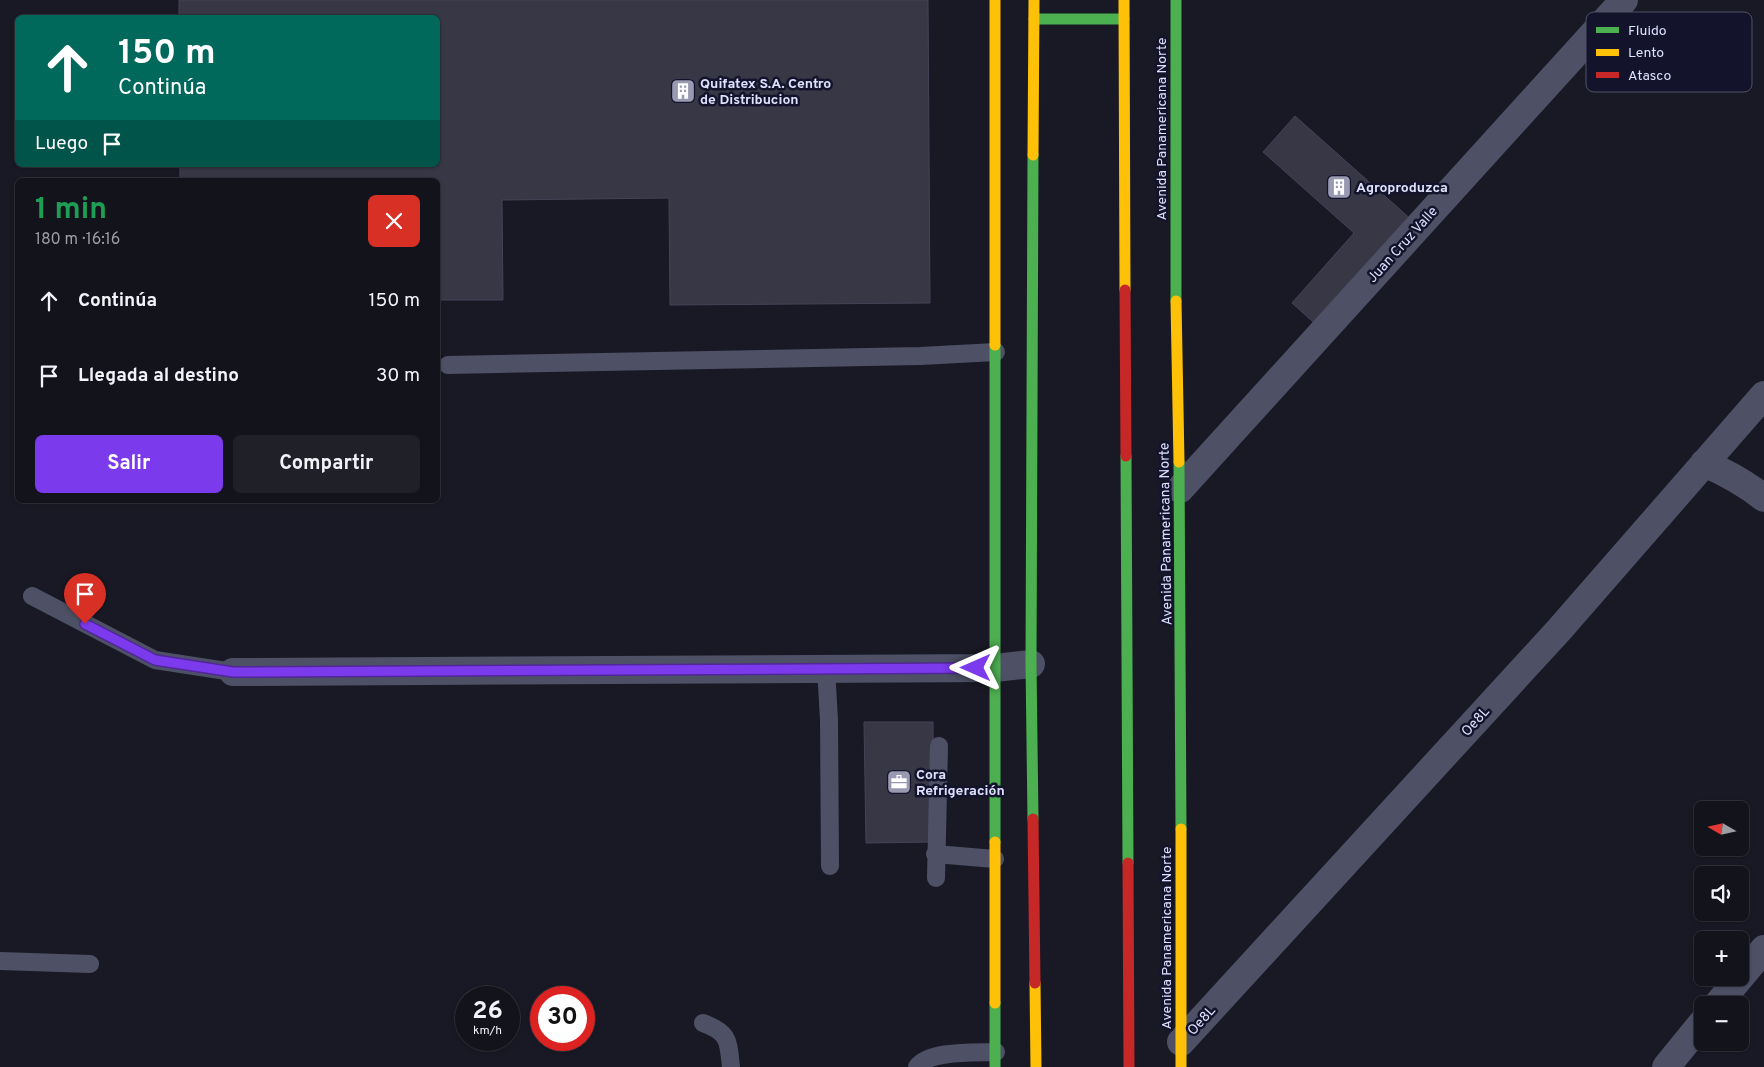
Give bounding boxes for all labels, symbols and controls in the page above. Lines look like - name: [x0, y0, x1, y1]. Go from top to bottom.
- legend: [1586, 12, 1752, 92]
- text: Fluido: [1628, 23, 1667, 40]
- text: 150 m: [118, 32, 216, 76]
- icon: ahead: [35, 35, 100, 100]
- street label: Avenida Panamericana Norte: [1154, 38, 1171, 220]
- text: Lento: [1628, 45, 1664, 62]
- text: Atasco: [1628, 68, 1671, 85]
- text: Continúa: [118, 75, 206, 102]
- place label: Quifatex S.A. Centro de Distribucion: [700, 76, 831, 109]
- building icon: Quifatex S.A. Centro de Distribucion: [670, 78, 696, 104]
- icon: arrive: [98, 130, 126, 158]
- text: Luego: [35, 132, 88, 156]
- building icon: Agroproduzca: [1326, 174, 1352, 200]
- place label: Agroproduzca: [1356, 180, 1448, 197]
- text: 1 min: [35, 192, 107, 229]
- button: close: [368, 195, 420, 247]
- street label: Juan Cruz Valle: [1364, 203, 1442, 287]
- text: 180 m · 16:16: [35, 230, 120, 250]
- icon: ahead: [35, 287, 63, 315]
- text: Continúa: [78, 289, 157, 313]
- text: 150 m: [368, 289, 420, 313]
- icon: arrive: [35, 362, 63, 390]
- text: Llegada al destino: [78, 364, 239, 388]
- text: 30 m: [376, 364, 420, 388]
- button: Salir: [35, 435, 223, 493]
- button: Compartir: [233, 435, 420, 493]
- street label: Avenida Panamericana Norte: [1156, 442, 1177, 626]
- pin: [64, 573, 106, 624]
- icon: arrive: [71, 580, 99, 608]
- position arrow: [949, 641, 1001, 693]
- street label: Oe8L: [1458, 704, 1494, 740]
- place label: Cora Refrigeración: [916, 767, 1005, 800]
- office icon: Cora Refrigeración: [886, 769, 912, 795]
- north arrow: [1694, 801, 1749, 856]
- map controls: [1694, 801, 1749, 1051]
- street label: Avenida Panamericana Norte: [1159, 847, 1176, 1029]
- button: sound: [1694, 866, 1749, 921]
- button: +: [1694, 931, 1749, 986]
- speed limit sign: 30: [530, 986, 595, 1051]
- text: 26: [472, 996, 503, 1028]
- button: −: [1694, 996, 1749, 1051]
- street label: Oe8L: [1184, 1003, 1220, 1039]
- text: km/h: [473, 1023, 502, 1039]

